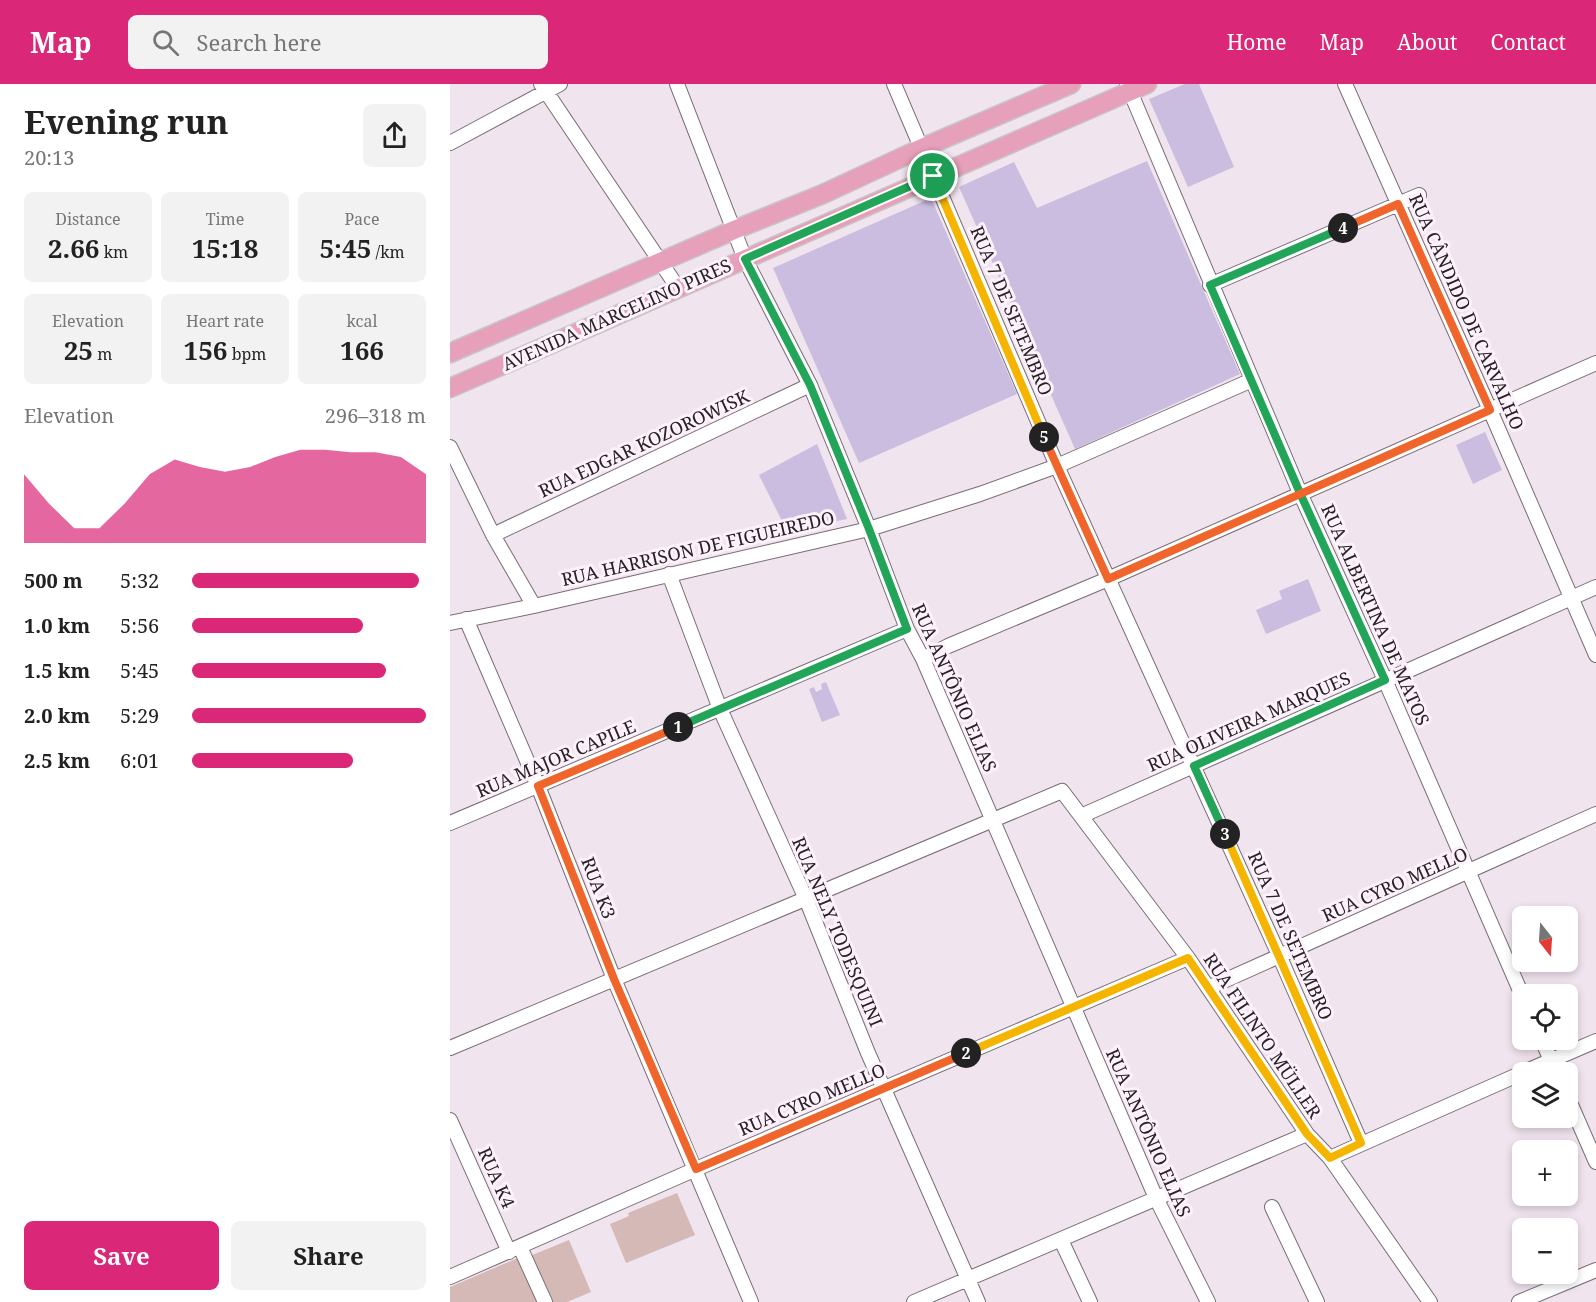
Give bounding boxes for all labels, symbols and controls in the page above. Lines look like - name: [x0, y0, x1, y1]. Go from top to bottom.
- search box: [128, 15, 548, 69]
- text: Map: [30, 23, 92, 61]
- icon: search: [149, 26, 182, 59]
- text: Search here: [197, 27, 321, 57]
- text: Home: [1227, 28, 1287, 56]
- text: Map: [1320, 28, 1364, 56]
- text: About: [1397, 28, 1458, 56]
- text: Contact: [1491, 28, 1566, 56]
- text: Evening run: [24, 99, 228, 144]
- button: share: [363, 104, 426, 167]
- text: 20:13: [24, 144, 74, 171]
- pin: [907, 150, 958, 201]
- icon: arrive: [916, 159, 949, 192]
- street label: RUA CÂNDIDO DE CARVALHO: [1404, 190, 1530, 433]
- text: Distance: [55, 208, 121, 230]
- text: Time: [206, 208, 244, 230]
- text: Pace: [344, 208, 380, 230]
- pin: 4: [1328, 213, 1358, 243]
- text: 4: [1338, 217, 1348, 239]
- street label: RUA 7 DE SETEMBRO: [965, 222, 1059, 399]
- text: 2.66: [48, 230, 100, 266]
- text: 15:18: [192, 230, 258, 266]
- text: 5:45: [319, 230, 371, 266]
- text: km: [100, 241, 128, 263]
- text: /km: [371, 241, 405, 263]
- street label: AVENIDA MARCELINO PIRES: [498, 253, 735, 376]
- text: Elevation: [52, 310, 124, 332]
- text: Heart rate: [186, 310, 264, 332]
- text: kcal: [347, 310, 377, 332]
- text: 25: [64, 332, 93, 368]
- text: 156: [183, 332, 228, 368]
- text: 166: [340, 332, 384, 368]
- text: m: [93, 343, 112, 365]
- text: bpm: [228, 343, 267, 365]
- street label: RUA EDGAR KOZOROWISK: [534, 383, 753, 503]
- text: Elevation: [24, 402, 114, 429]
- text: 296–318 m: [325, 402, 426, 429]
- pin: 5: [1029, 422, 1059, 452]
- text: 5: [1039, 426, 1049, 448]
- street label: RUA ALBERTINA DE MATOS: [1316, 500, 1436, 729]
- street label: RUA HARRISON DE FIGUEIREDO: [559, 505, 837, 591]
- text: 500 m: [24, 567, 83, 594]
- text: 5:32: [120, 567, 159, 594]
- street label: RUA ANTÔNIO ELIAS: [907, 600, 1003, 776]
- text: 1.0 km: [24, 612, 90, 639]
- text: 5:56: [120, 612, 159, 639]
- text: 1.5 km: [24, 657, 90, 684]
- text: 5:45: [120, 657, 159, 684]
- street label: RUA OLIVEIRA MARQUES: [1143, 665, 1354, 777]
- text: 2.0 km: [24, 702, 90, 729]
- text: 5:29: [120, 702, 159, 729]
- pin: 1: [663, 712, 693, 742]
- street label: RUA MAJOR CAPILE: [472, 714, 639, 803]
- text: 1: [673, 716, 683, 738]
- text: 2.5 km: [24, 747, 90, 774]
- text: 6:01: [120, 747, 159, 774]
- pin: 3: [1210, 819, 1240, 849]
- text: 3: [1220, 823, 1230, 845]
- street label: RUA NELY TODESQUINI: [787, 833, 889, 1030]
- street label: RUA CYRO MELLO: [1318, 841, 1471, 927]
- street label: RUA 7 DE SETEMBRO: [1243, 848, 1339, 1024]
- street label: RUA K3: [576, 853, 622, 922]
- north arrow: [1512, 906, 1578, 972]
- map controls: [1512, 906, 1578, 1284]
- street label: RUA FILINTO MÜLLER: [1199, 948, 1327, 1123]
- button: locate: [1512, 984, 1578, 1050]
- pin: 2: [951, 1038, 981, 1068]
- text: 2: [961, 1042, 971, 1064]
- street label: RUA ANTÔNIO ELIAS: [1101, 1045, 1197, 1221]
- street label: RUA CYRO MELLO: [735, 1057, 889, 1141]
- button: layers: [1512, 1062, 1578, 1128]
- button: +: [1512, 1140, 1578, 1206]
- street label: RUA K4: [473, 1143, 521, 1212]
- button: −: [1512, 1218, 1578, 1284]
- button: Save: [24, 1221, 219, 1290]
- button: Share: [231, 1221, 426, 1290]

